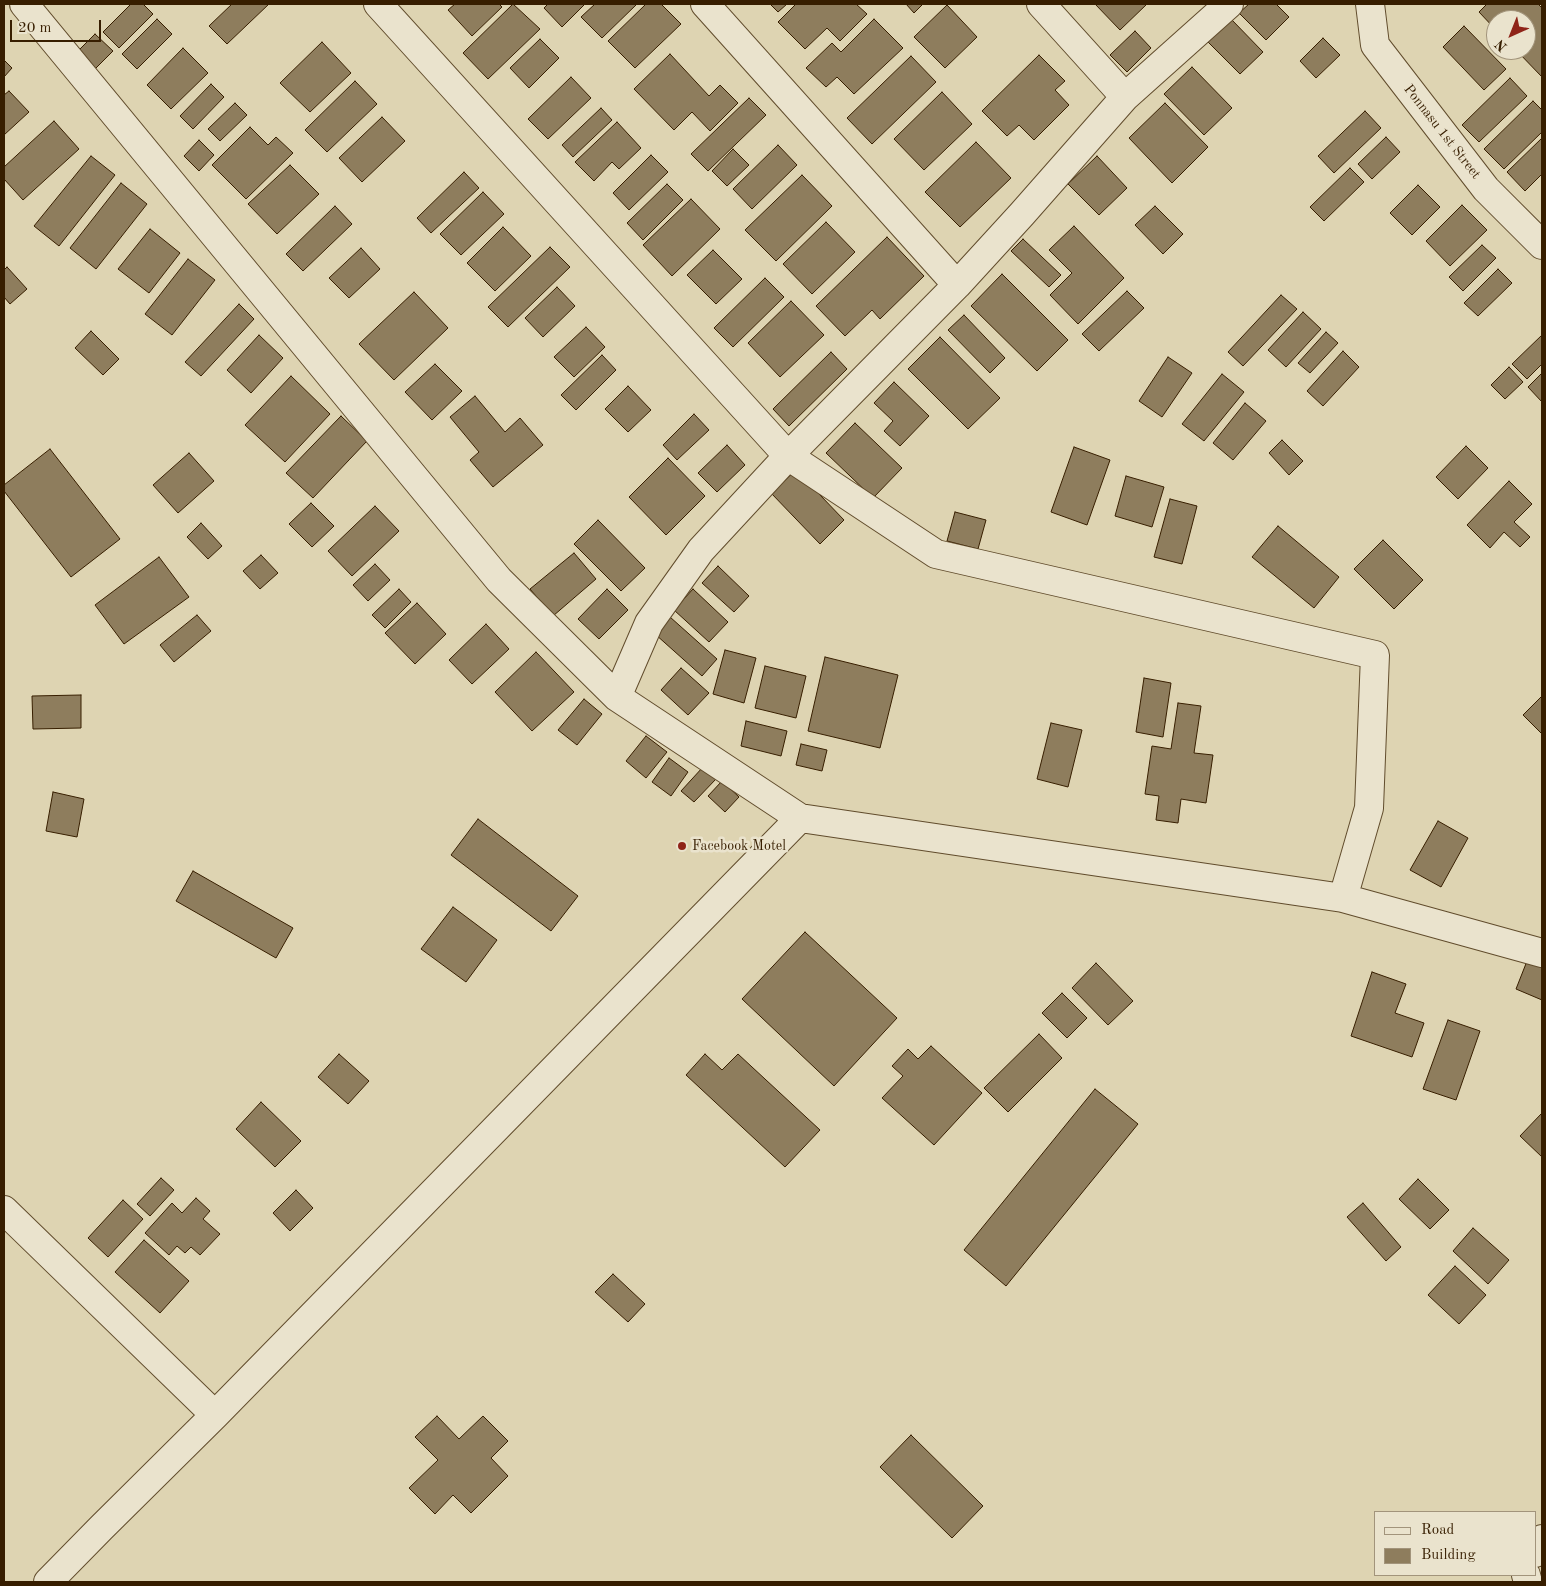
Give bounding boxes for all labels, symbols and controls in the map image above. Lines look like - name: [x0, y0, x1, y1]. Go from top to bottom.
- scale bar: [12, 10, 104, 42]
- north arrow: [1486, 10, 1536, 60]
- text: 20 m: [18, 21, 52, 36]
- text: N: [1493, 36, 1510, 54]
- street label: Ponnasu 1st Street: [1400, 81, 1484, 183]
- place label: Facebook Motel: [692, 838, 786, 854]
- marker: Facebook Motel: [676, 840, 688, 852]
- legend: [1374, 1511, 1536, 1576]
- text: Road: [1421, 1523, 1454, 1538]
- text: Building: [1421, 1548, 1476, 1563]

